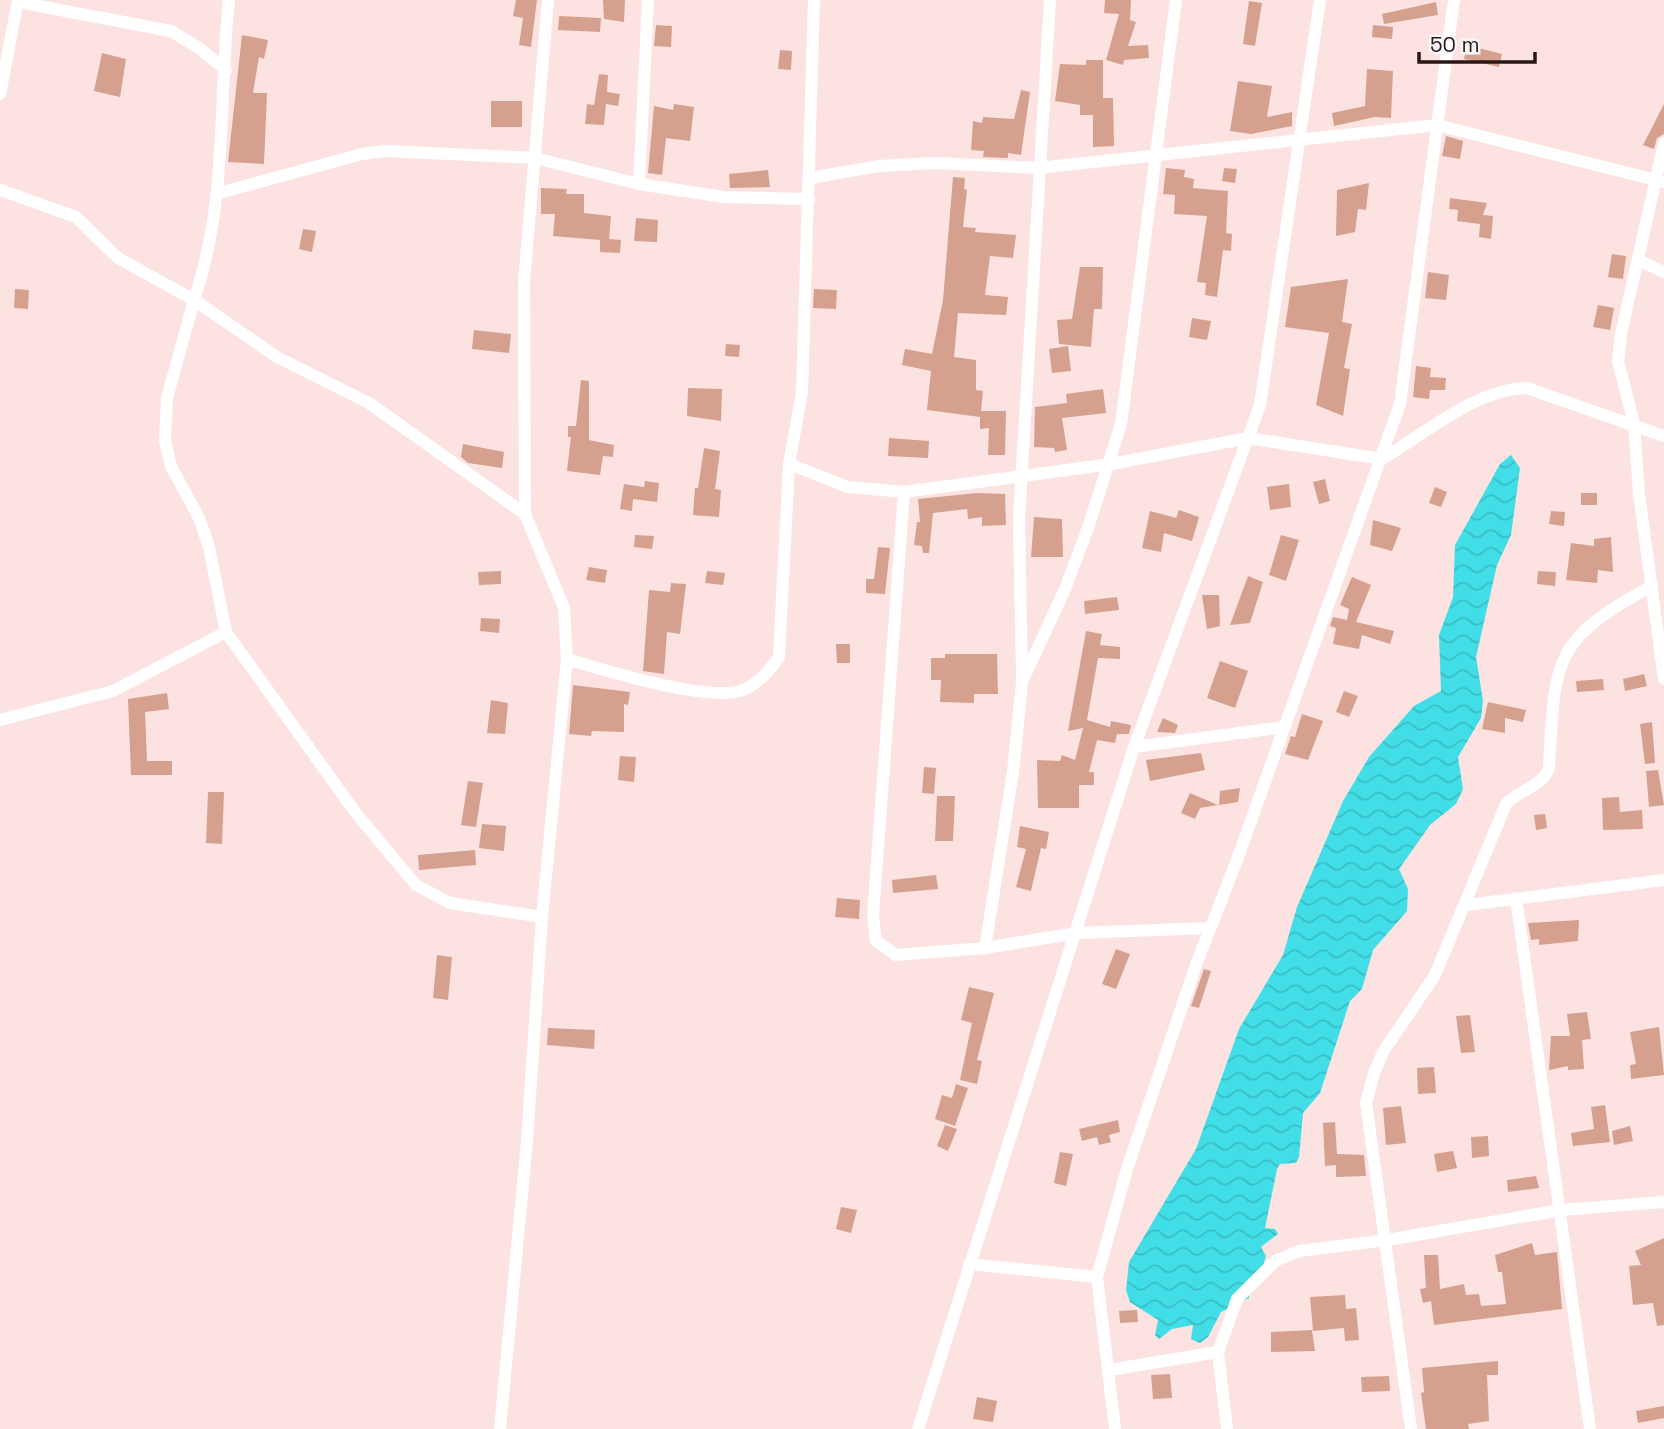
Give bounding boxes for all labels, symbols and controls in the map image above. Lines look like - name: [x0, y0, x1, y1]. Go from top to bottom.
- scale bar: [1419, 21, 1534, 65]
- text: 50 m: [1430, 31, 1480, 58]

